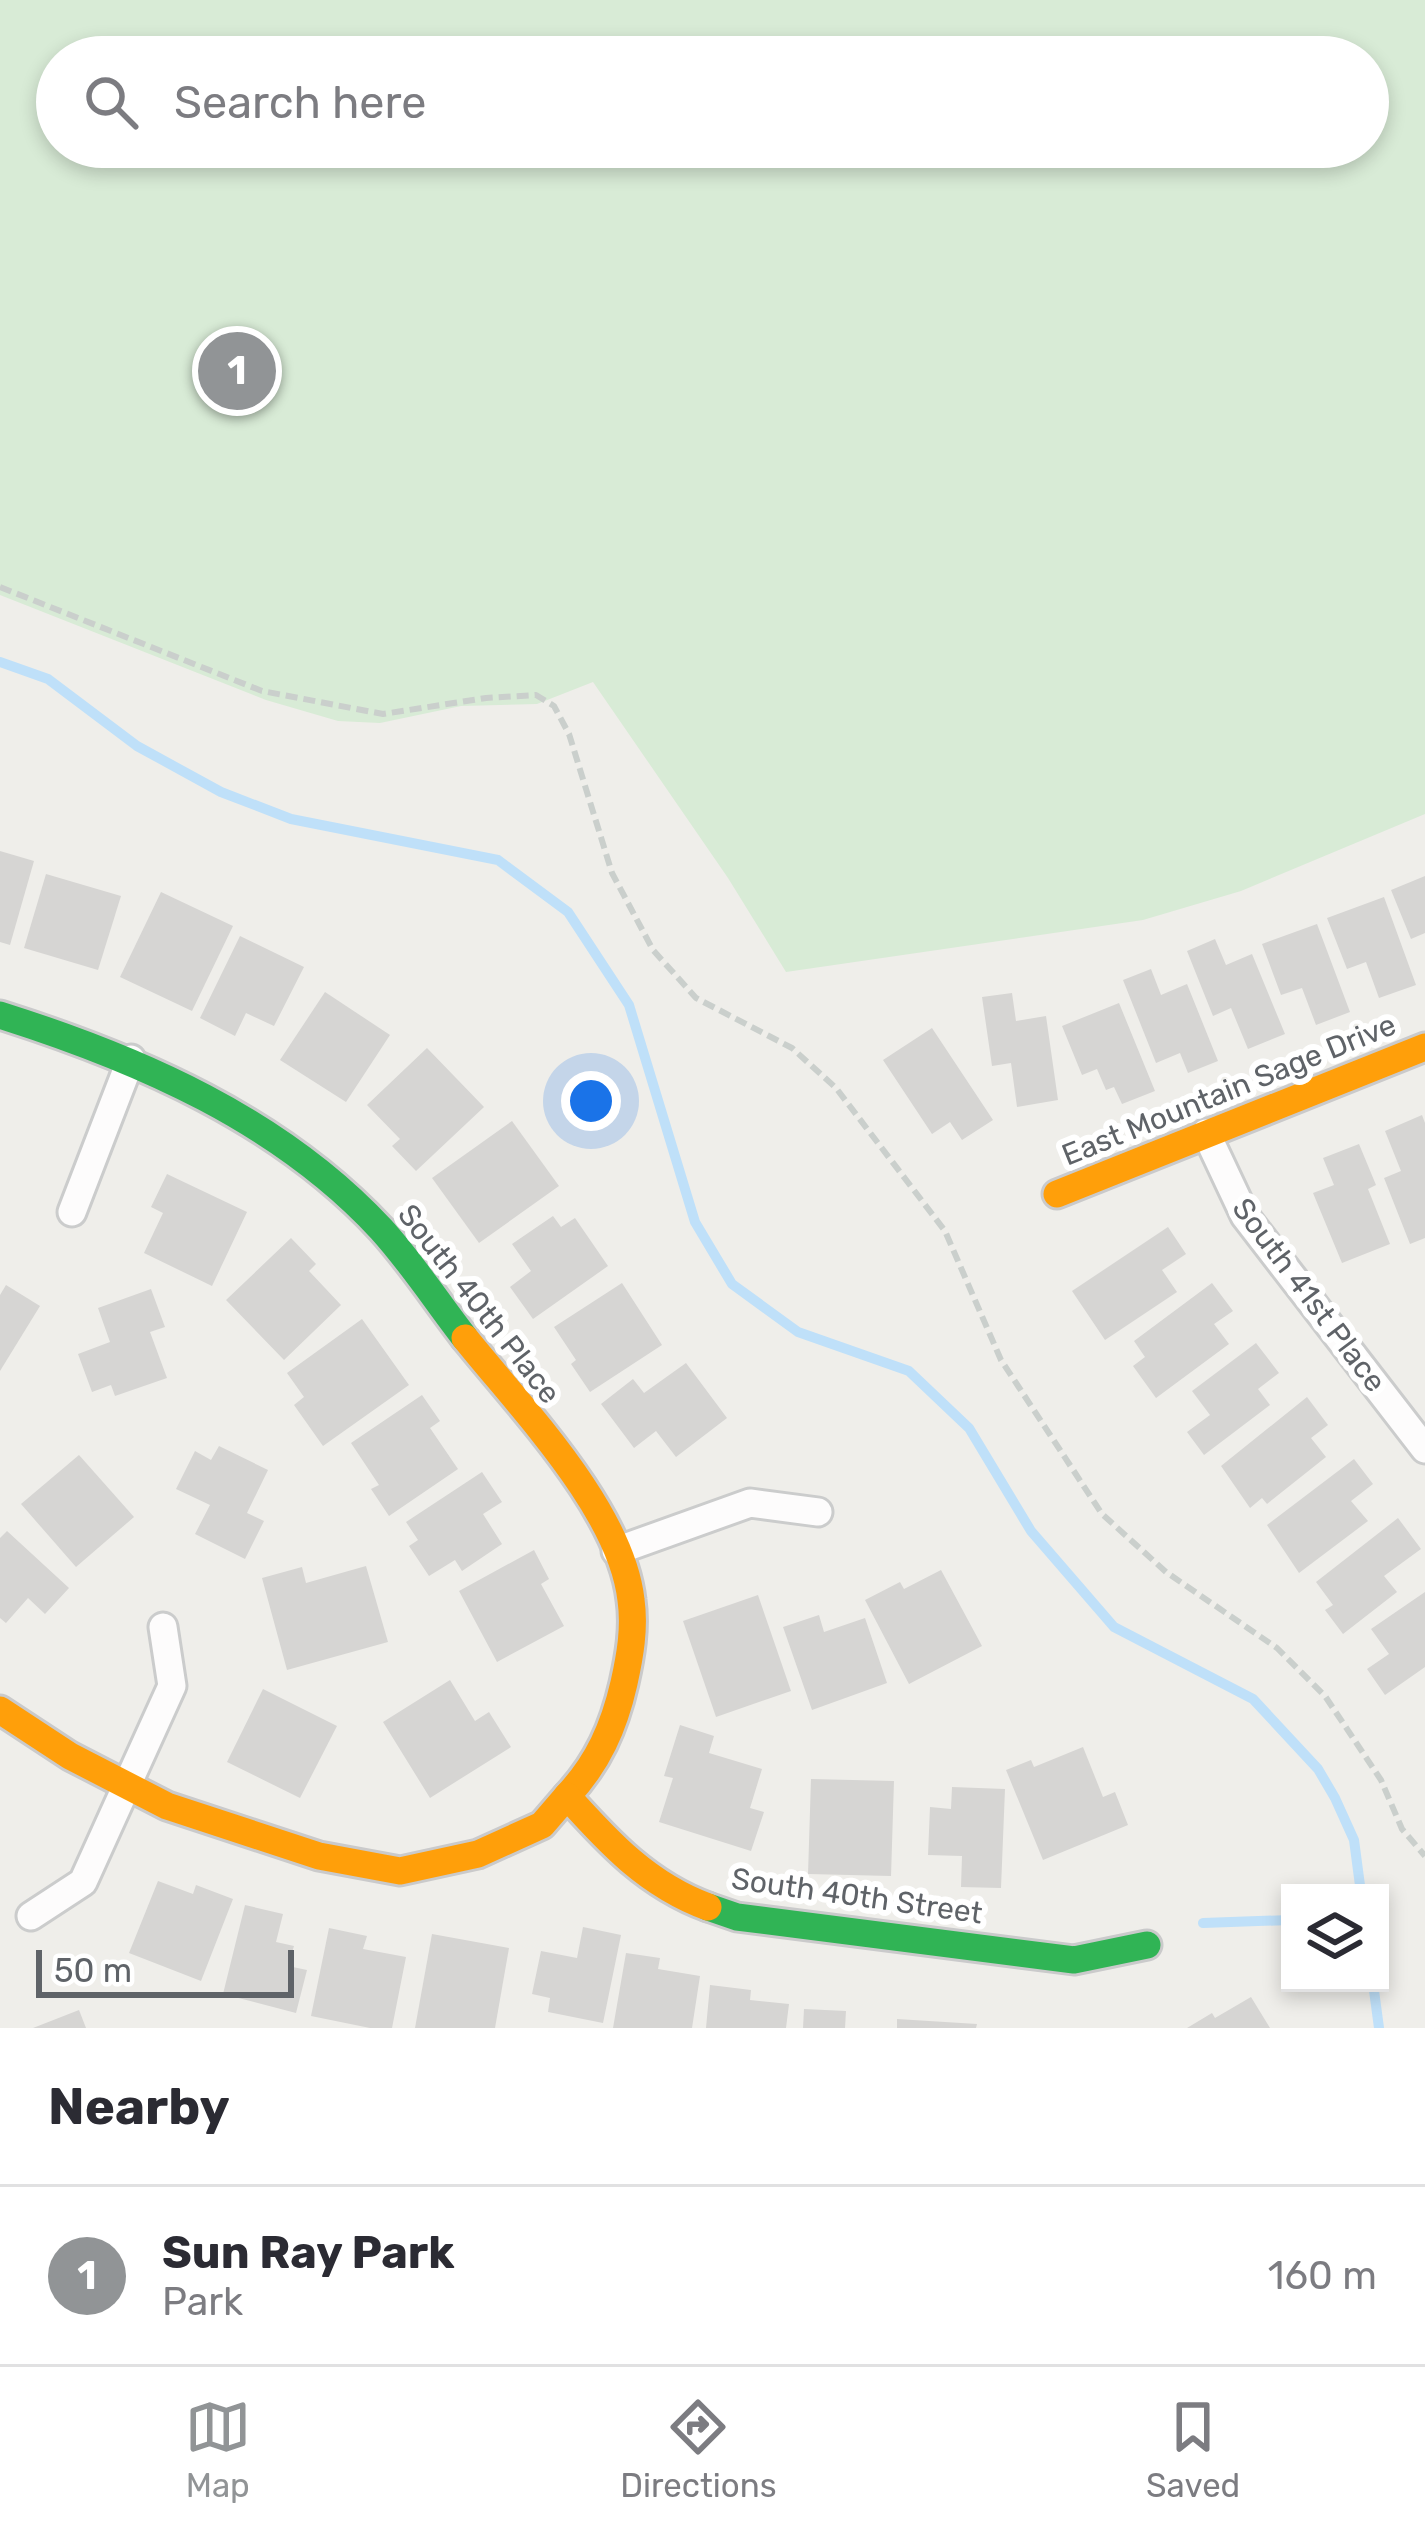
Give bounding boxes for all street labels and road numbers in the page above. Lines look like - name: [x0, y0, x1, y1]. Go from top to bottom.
- street label: East Mountain Sage Drive: [1057, 1006, 1401, 1174]
- street label: South 41st Place: [1225, 1191, 1393, 1399]
- street label: South 40th Place: [390, 1197, 568, 1411]
- street label: South 40th Street: [729, 1861, 985, 1931]

